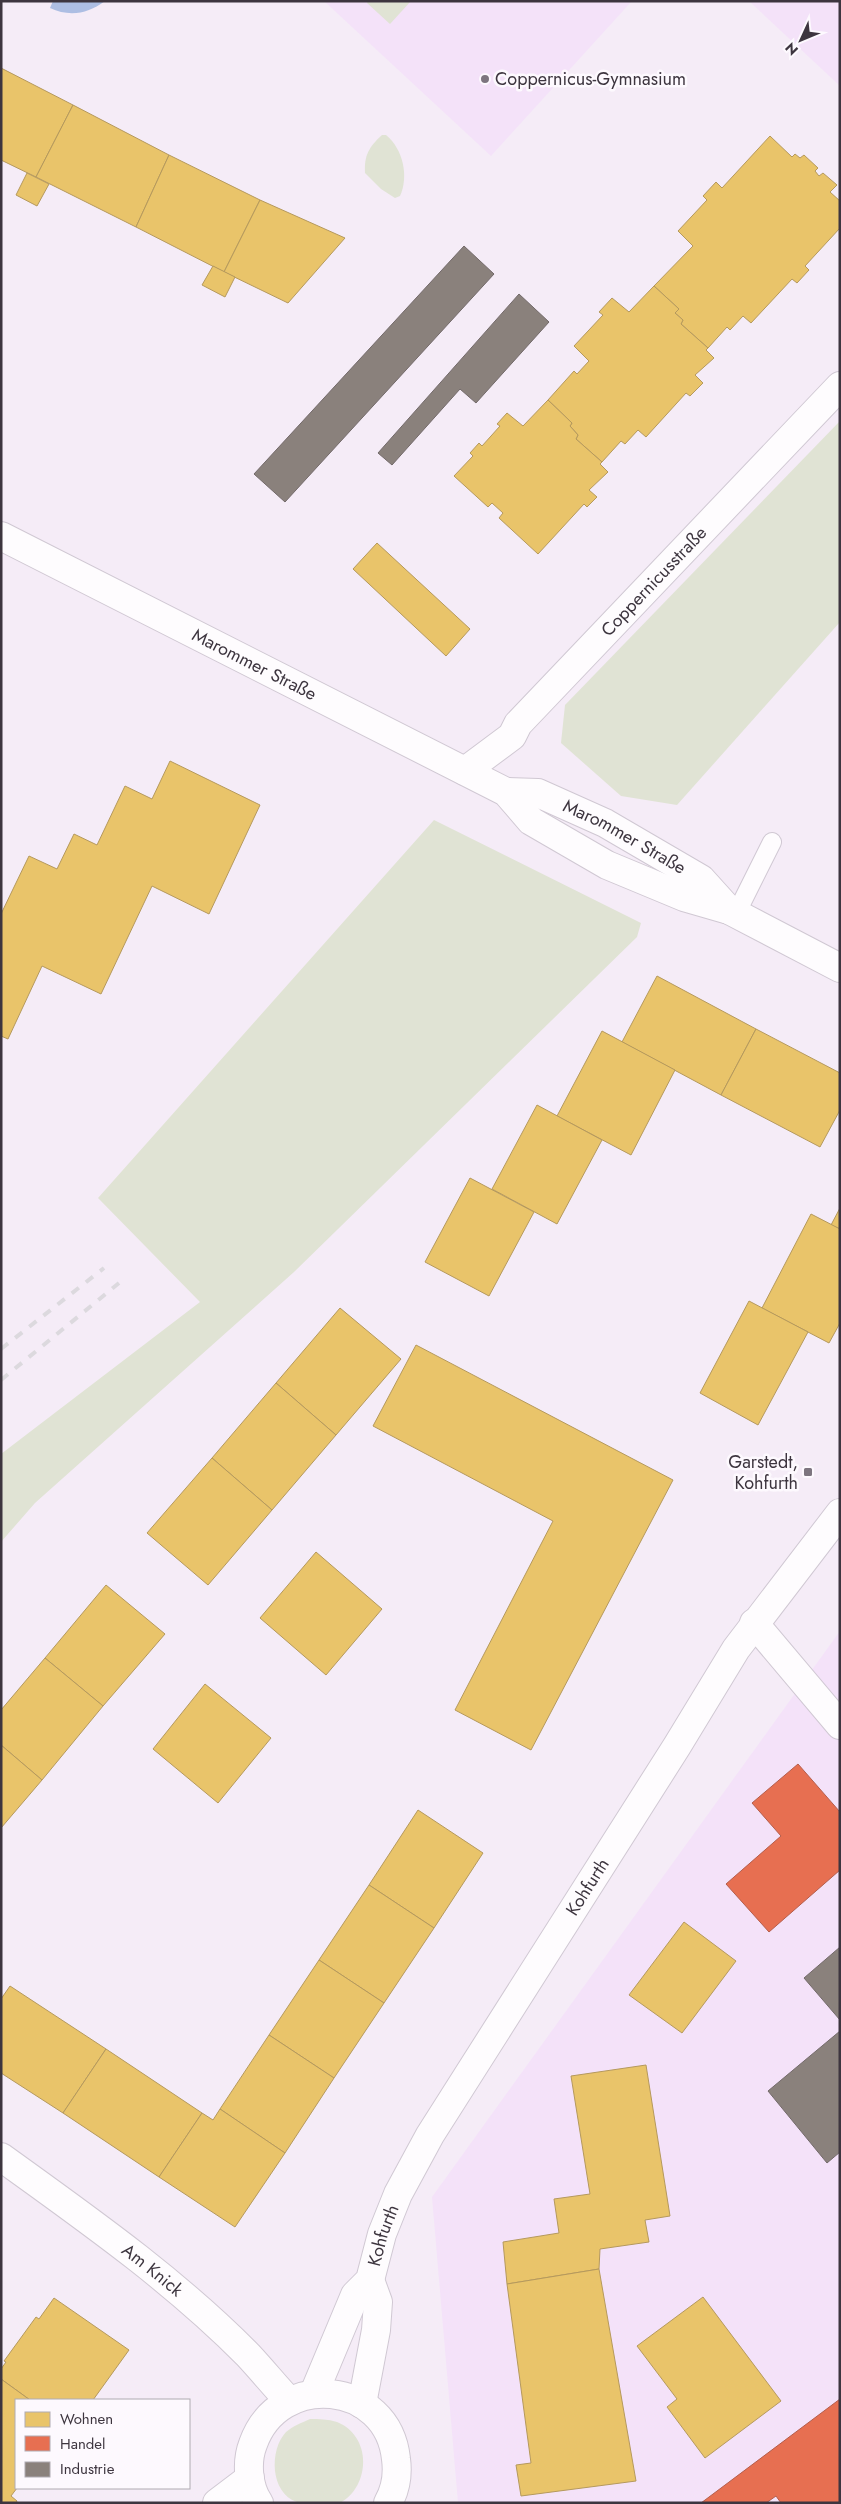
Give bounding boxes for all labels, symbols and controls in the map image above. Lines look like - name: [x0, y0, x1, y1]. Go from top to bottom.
- north arrow: [776, 15, 826, 65]
- text: N: [781, 38, 803, 60]
- place label: Coppernicus-Gymnasium: [495, 66, 686, 92]
- marker: Coppernicus-Gymnasium: [479, 73, 491, 85]
- street label: Coppernicusstraße: [595, 520, 713, 642]
- street label: Marommer Straße: [188, 622, 321, 707]
- street label: Marommer Straße: [559, 793, 691, 880]
- place label: Garstedt, Kohfurth: [728, 1449, 798, 1496]
- marker: Garstedt, Kohfurth: [802, 1466, 814, 1478]
- street label: Kohfurth: [560, 1853, 615, 1921]
- street label: Kohfurth: [361, 2201, 405, 2269]
- street label: Am Knick: [116, 2237, 189, 2303]
- legend: [15, 2399, 190, 2489]
- text: Wohnen: [60, 2408, 113, 2430]
- text: Handel: [60, 2433, 106, 2455]
- text: Industrie: [60, 2458, 115, 2480]

